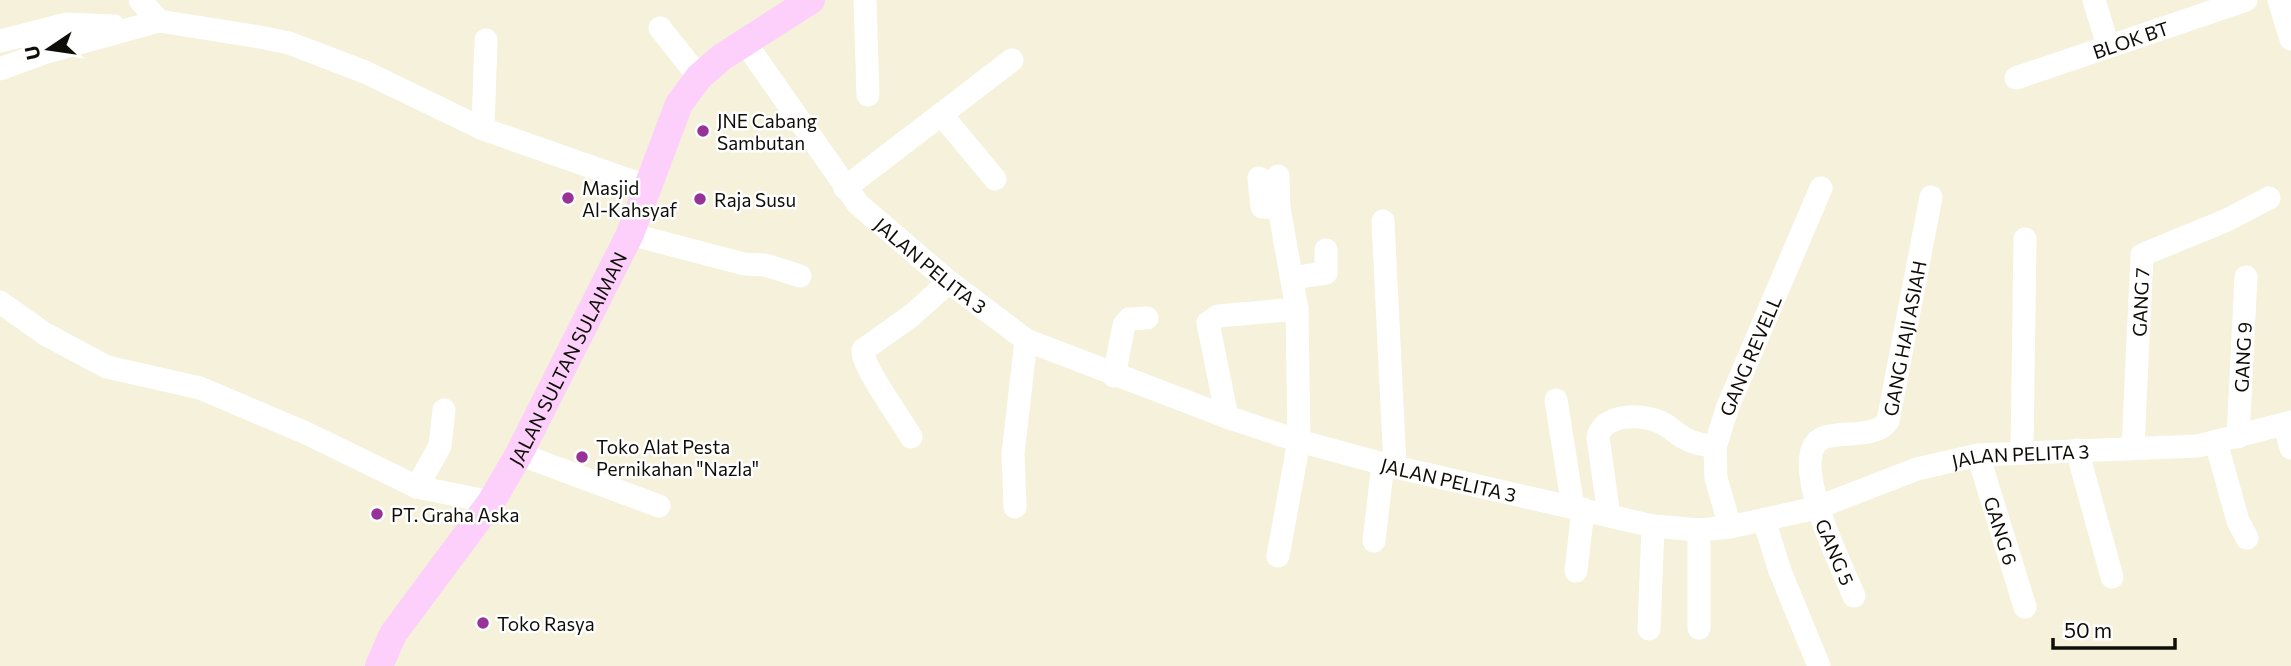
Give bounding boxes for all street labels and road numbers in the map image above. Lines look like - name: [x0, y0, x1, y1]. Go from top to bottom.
- street label: BLOK BT: [2089, 16, 2172, 63]
- street label: JALAN PELITA 3: [870, 212, 991, 318]
- street label: JALAN SULTAN SULAIMAN: [503, 248, 631, 469]
- street label: GANG HAJI ASIAH: [1878, 258, 1930, 418]
- street label: GANG 7: [2127, 267, 2153, 337]
- street label: GANG REVELL: [1714, 291, 1786, 419]
- street label: GANG 9: [2229, 321, 2255, 393]
- street label: JALAN PELITA 3: [1949, 439, 2090, 472]
- street label: JALAN PELITA 3: [1379, 452, 1519, 506]
- street label: GANG 6: [1980, 493, 2023, 568]
- street label: GANG 5: [1811, 515, 1859, 589]

